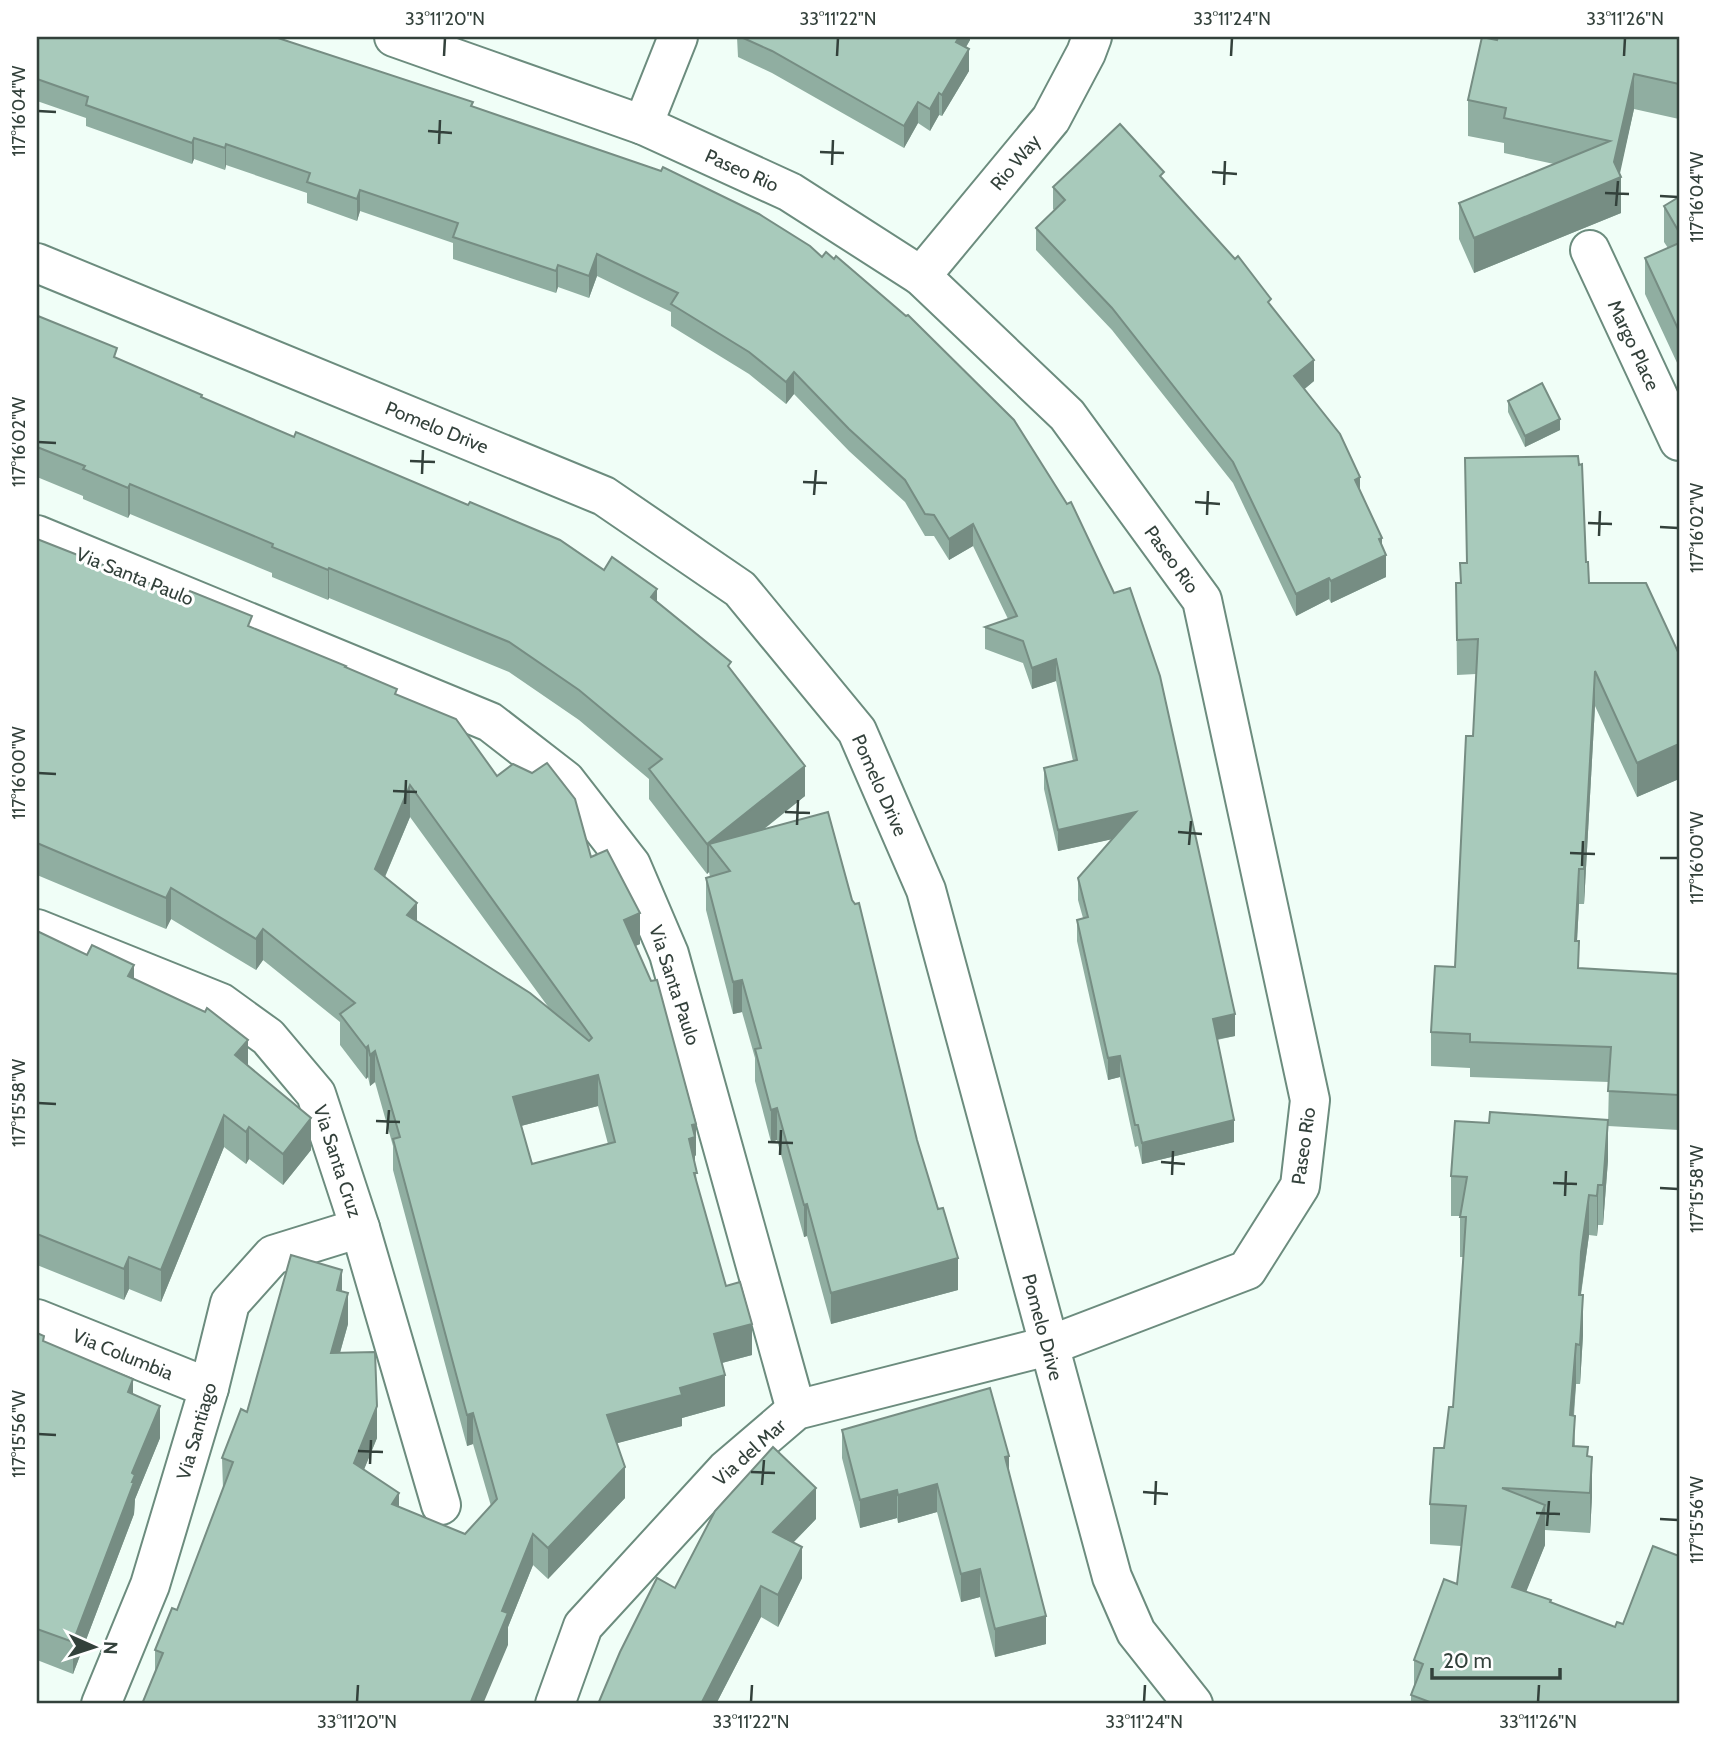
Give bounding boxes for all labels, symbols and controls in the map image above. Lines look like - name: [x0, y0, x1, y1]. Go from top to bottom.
- text: 33°11'20"N: [405, 8, 485, 30]
- text: 33°11'22"N: [800, 8, 876, 30]
- text: 33°11'24"N: [1193, 8, 1271, 30]
- text: 33°11'26"N: [1586, 8, 1664, 30]
- text: 117°16'04"W: [8, 66, 30, 156]
- street label: Rio Way: [985, 129, 1046, 195]
- street label: Paseo Rio: [702, 144, 782, 197]
- text: 117°16'04"W: [1686, 152, 1708, 242]
- street label: Margo Place: [1603, 296, 1665, 394]
- street label: Pomelo Drive: [382, 396, 492, 459]
- text: 117°16'02"W: [8, 397, 30, 487]
- text: 117°16'02"W: [1686, 483, 1708, 573]
- street label: Paseo Rio: [1139, 521, 1204, 598]
- street label: Via Santa Paulo: [73, 542, 197, 611]
- text: 117°16'00"W: [8, 726, 30, 820]
- street label: Pomelo Drive: [847, 731, 912, 840]
- text: 117°16'00"W: [1686, 811, 1708, 905]
- street label: Via Santa Paulo: [644, 922, 705, 1048]
- text: 117°15'58"W: [8, 1059, 30, 1147]
- street label: Via Santa Cruz: [309, 1102, 367, 1220]
- street label: Paseo Rio: [1287, 1106, 1320, 1186]
- text: 117°15'58"W: [1686, 1145, 1708, 1233]
- street label: Pomelo Drive: [1017, 1271, 1068, 1383]
- street label: Via Columbia: [69, 1324, 177, 1385]
- street label: Via Santiago: [172, 1380, 221, 1482]
- text: 117°15'56"W: [8, 1390, 30, 1478]
- street label: Via del Mar: [708, 1414, 790, 1491]
- text: 117°15'56"W: [1686, 1476, 1708, 1564]
- north arrow: [60, 1612, 130, 1682]
- scale bar: [1432, 1636, 1560, 1680]
- text: N: [99, 1641, 122, 1655]
- text: 20 m: [1443, 1648, 1492, 1673]
- text: 33°11'20"N: [317, 1711, 397, 1733]
- text: 33°11'22"N: [713, 1711, 789, 1733]
- text: 33°11'24"N: [1105, 1711, 1183, 1733]
- text: 33°11'26"N: [1499, 1711, 1577, 1733]

